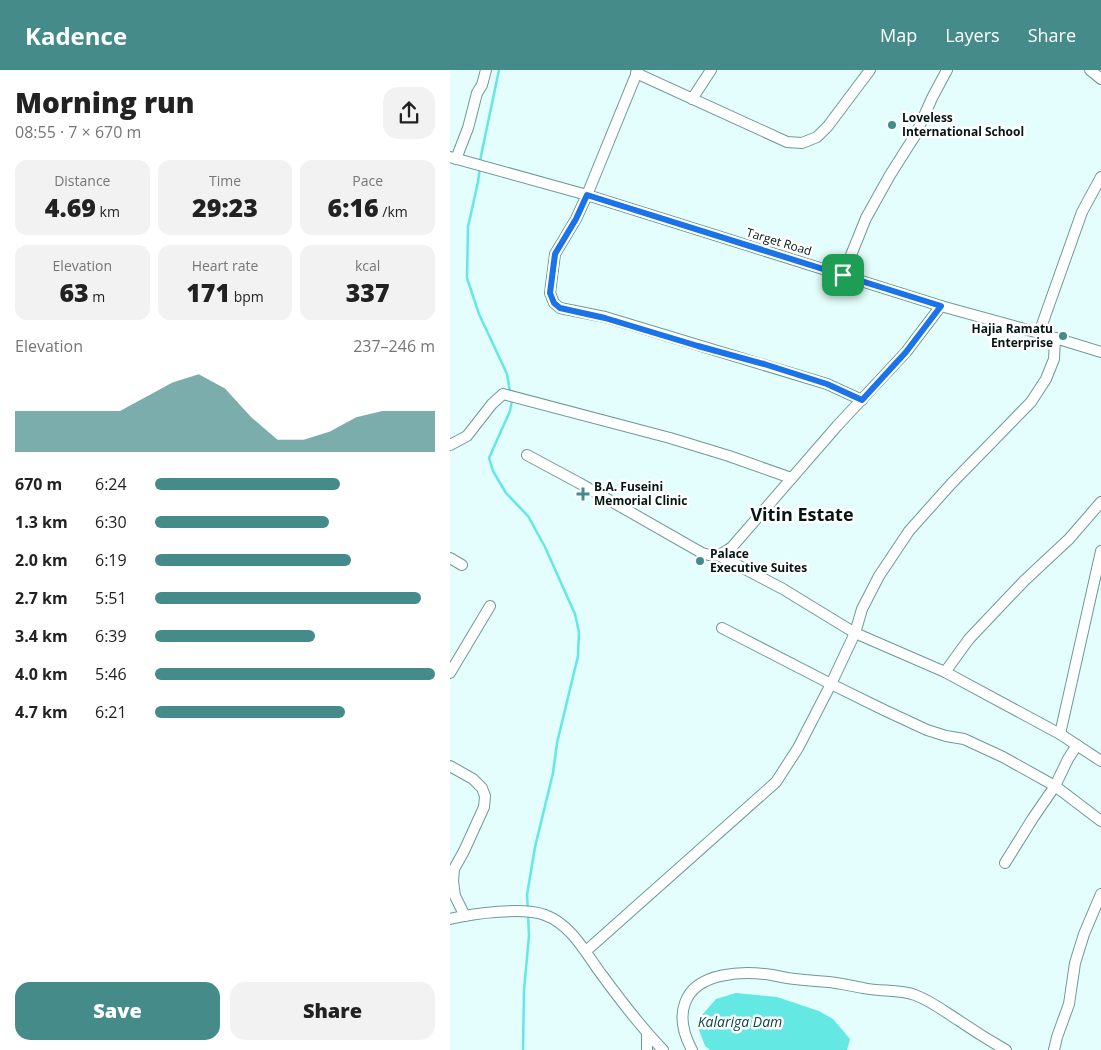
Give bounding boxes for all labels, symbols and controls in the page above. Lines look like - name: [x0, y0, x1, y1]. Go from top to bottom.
- text: Kadence: [25, 19, 127, 52]
- text: Map: [880, 23, 917, 47]
- text: Layers: [945, 23, 1000, 47]
- text: Share: [1028, 23, 1076, 47]
- text: Morning run: [15, 83, 195, 121]
- button: share: [383, 87, 435, 139]
- place label: Loveless International School: [902, 109, 1024, 140]
- marker: Loveless International School: [886, 119, 898, 131]
- text: 08:55 · 7 × 670 m: [15, 121, 141, 143]
- text: Distance: [54, 171, 110, 190]
- text: Time: [209, 171, 241, 190]
- text: Pace: [352, 171, 383, 190]
- text: 4.69: [45, 190, 96, 224]
- text: 29:23: [192, 190, 258, 224]
- text: 6:16: [328, 190, 379, 224]
- text: km: [96, 202, 120, 221]
- text: /km: [379, 202, 408, 221]
- street label: Target Road: [744, 224, 814, 260]
- pin: [822, 254, 864, 296]
- text: Elevation: [53, 256, 112, 275]
- text: Heart rate: [192, 256, 258, 275]
- text: kcal: [355, 256, 380, 275]
- icon: arrive: [829, 261, 857, 289]
- text: 63: [59, 275, 89, 309]
- text: 171: [186, 275, 230, 309]
- text: 337: [346, 275, 390, 309]
- text: m: [89, 287, 105, 306]
- text: bpm: [230, 287, 264, 306]
- place label: Hajia Ramatu Enterprise: [972, 320, 1053, 351]
- marker: Hajia Ramatu Enterprise: [1057, 330, 1069, 342]
- text: Elevation: [15, 335, 83, 357]
- text: 237–246 m: [353, 335, 435, 357]
- text: 670 m: [15, 473, 62, 495]
- text: 6:24: [95, 473, 127, 495]
- place label: B.A. Fuseini Memorial Clinic: [594, 478, 687, 509]
- marker: B.A. Fuseini Memorial Clinic: [576, 487, 590, 501]
- district label: Vitin Estate: [750, 502, 854, 526]
- text: 1.3 km: [15, 511, 68, 533]
- text: 6:30: [95, 511, 127, 533]
- place label: Palace Executive Suites: [710, 545, 807, 576]
- text: 2.0 km: [15, 549, 68, 571]
- text: 6:19: [95, 549, 127, 571]
- marker: Palace Executive Suites: [694, 555, 706, 567]
- text: 2.7 km: [15, 587, 68, 609]
- text: 5:51: [95, 587, 127, 609]
- text: 3.4 km: [15, 625, 68, 647]
- text: 6:39: [95, 625, 127, 647]
- text: 4.0 km: [15, 663, 68, 685]
- text: 5:46: [95, 663, 127, 685]
- text: 4.7 km: [15, 701, 68, 723]
- text: 6:21: [95, 701, 127, 723]
- button: Save: [15, 982, 220, 1040]
- button: Share: [230, 982, 435, 1040]
- water label: Kalariga Dam: [698, 1012, 782, 1031]

